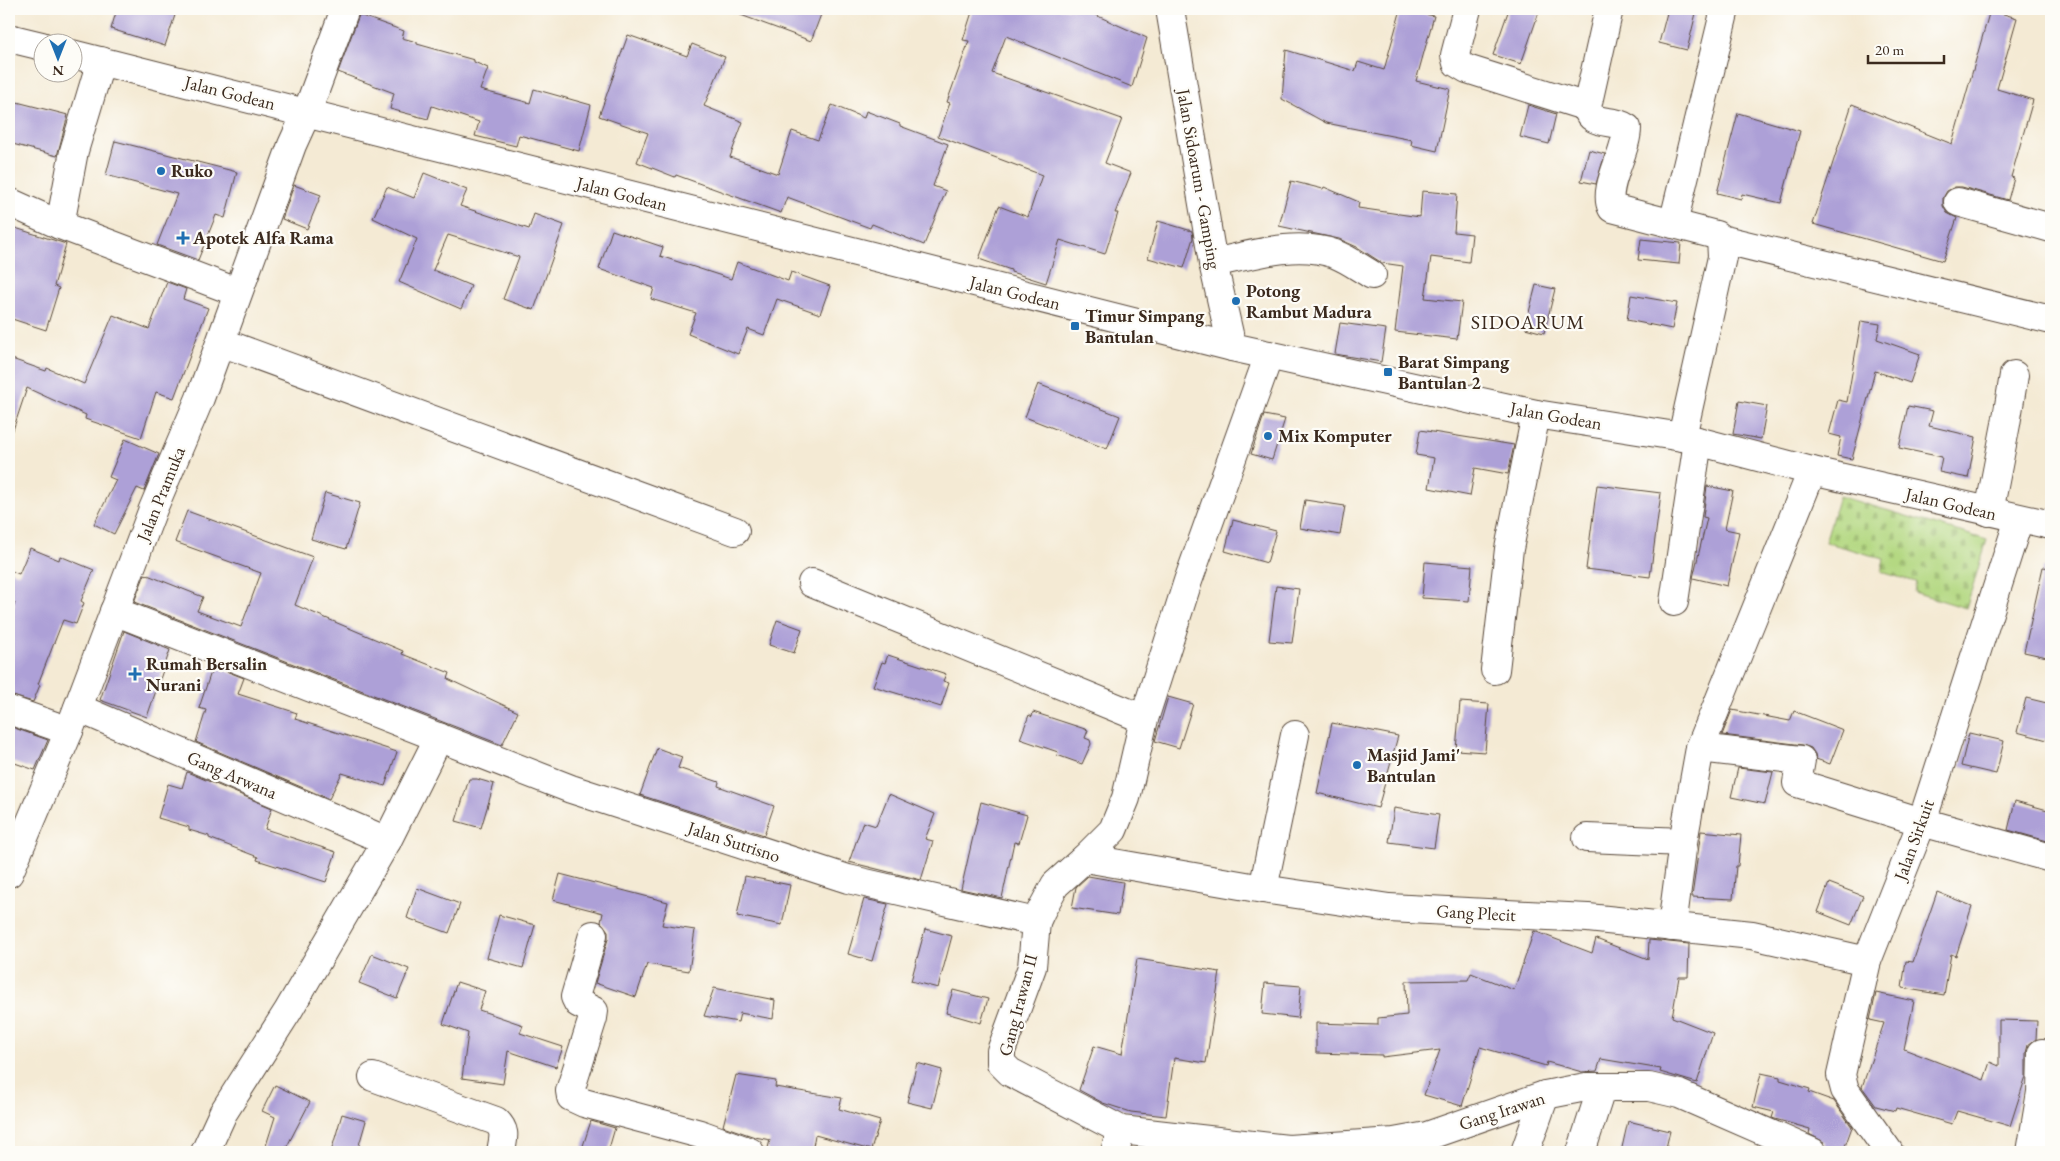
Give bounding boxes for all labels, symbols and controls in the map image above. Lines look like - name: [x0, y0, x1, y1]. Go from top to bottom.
- north arrow: [32, 32, 82, 82]
- scale bar: [1868, 32, 1944, 64]
- text: 20 m: [1875, 40, 1904, 59]
- text: N: [52, 62, 64, 80]
- street label: Jalan Godean: [180, 70, 278, 115]
- street label: Jalan Sidoarum - Gamping: [1172, 85, 1227, 271]
- place label: Ruko: [171, 159, 213, 182]
- marker: Ruko: [155, 165, 167, 177]
- street label: Jalan Godean: [572, 171, 670, 216]
- place label: Apotek Alfa Rama: [192, 226, 334, 249]
- marker: Apotek Alfa Rama: [177, 232, 189, 244]
- street label: Jalan Godean: [965, 270, 1063, 315]
- place label: Potong Rambut Madura: [1246, 279, 1372, 323]
- marker: Potong Rambut Madura: [1230, 295, 1242, 307]
- place label: Timur Simpang Bantulan: [1085, 304, 1205, 348]
- district label: SIDOARUM: [1471, 309, 1585, 335]
- marker: Timur Simpang Bantulan: [1069, 320, 1081, 332]
- place label: Barat Simpang Bantulan 2: [1398, 350, 1510, 394]
- marker: Barat Simpang Bantulan 2: [1382, 366, 1394, 378]
- street label: Jalan Godean: [1506, 396, 1604, 435]
- place label: Mix Komputer: [1278, 424, 1392, 447]
- marker: Mix Komputer: [1262, 430, 1274, 442]
- street label: Jalan Pramuka: [130, 442, 190, 546]
- street label: Jalan Godean: [1901, 481, 1999, 525]
- place label: Rumah Bersalin Nurani: [146, 652, 267, 696]
- marker: Rumah Bersalin Nurani: [128, 667, 142, 681]
- place label: Masjid Jami' Bantulan: [1367, 743, 1460, 787]
- street label: Gang Arwana: [184, 745, 281, 804]
- marker: Masjid Jami' Bantulan: [1351, 759, 1363, 771]
- street label: Jalan Sirkuit: [1888, 796, 1939, 885]
- street label: Jalan Sutrisno: [683, 815, 783, 867]
- street label: Gang Plecit: [1436, 899, 1517, 926]
- street label: Gang Irawan II: [993, 951, 1042, 1058]
- street label: Gang Irawan: [1456, 1086, 1548, 1135]

